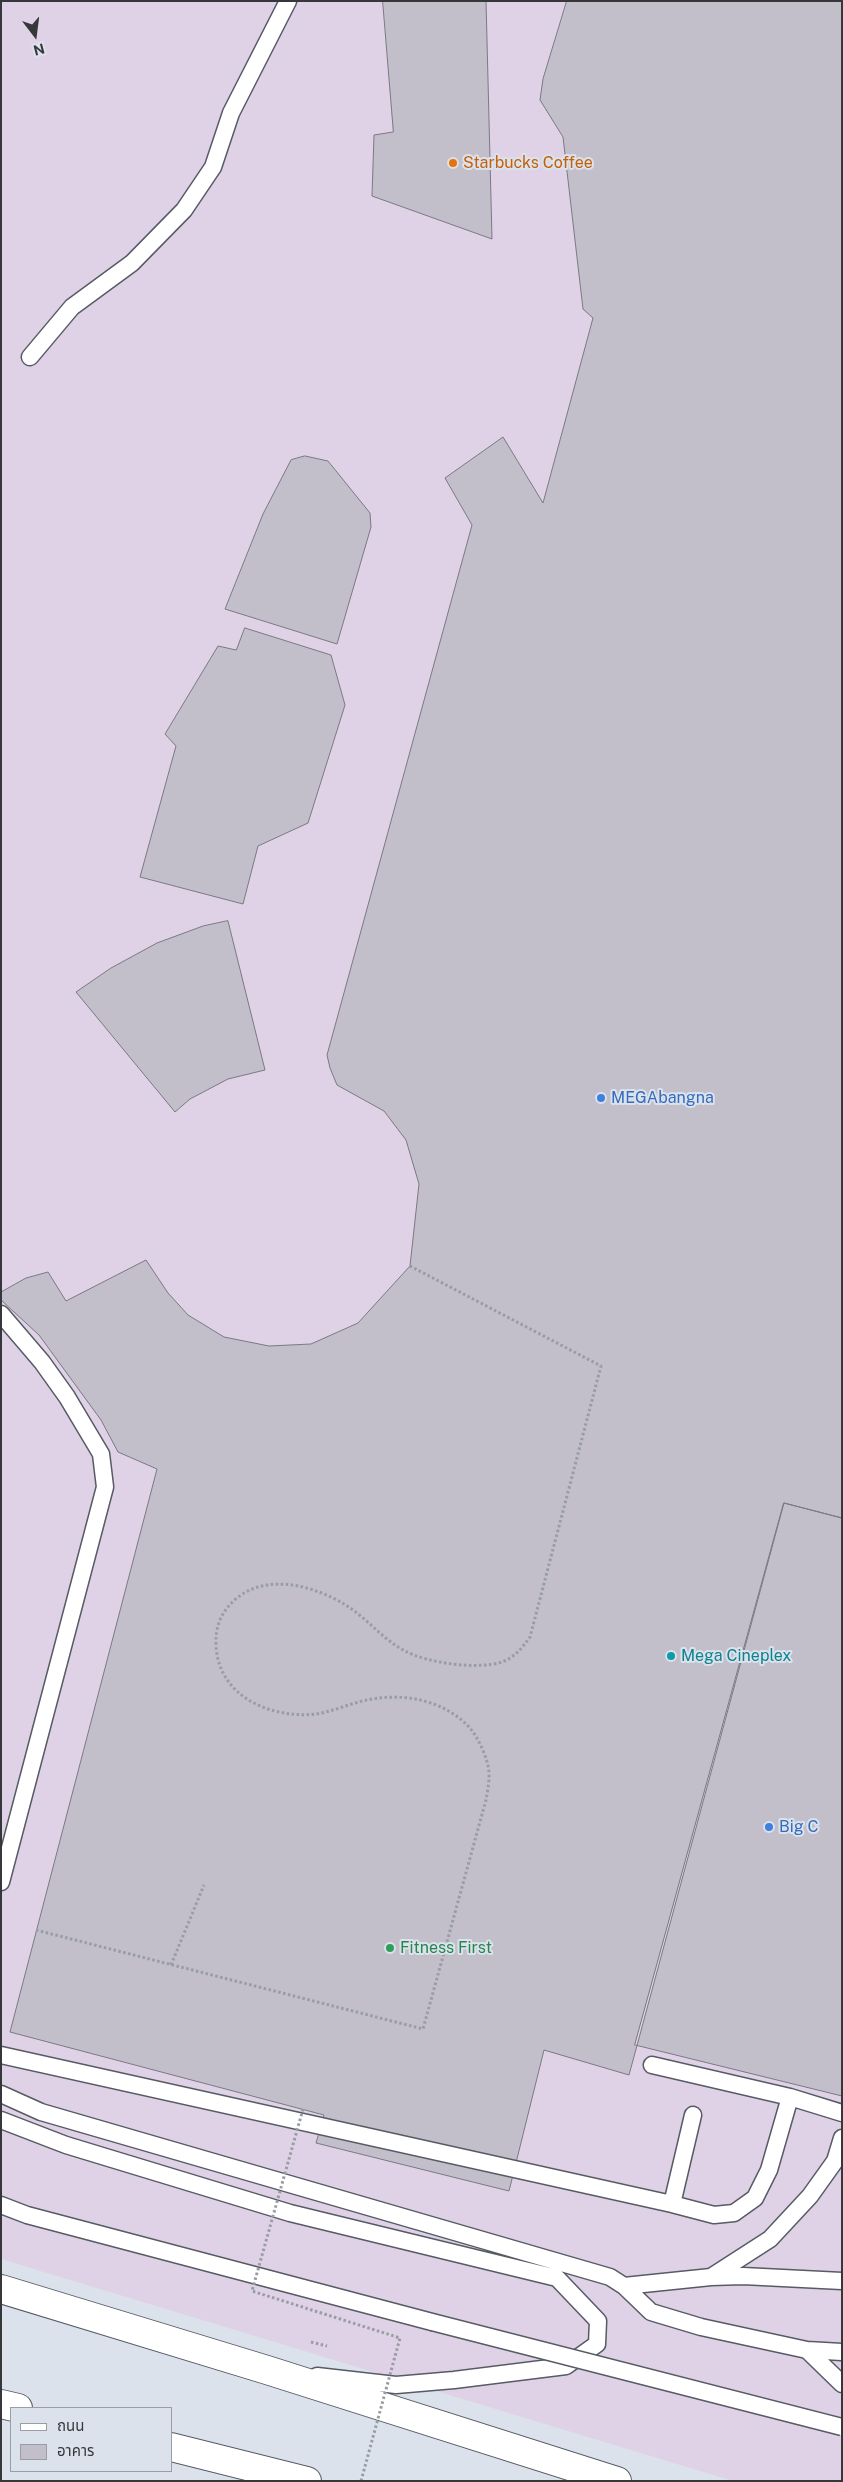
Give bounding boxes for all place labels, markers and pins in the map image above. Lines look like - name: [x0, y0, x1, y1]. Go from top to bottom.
- place label: Starbucks Coffee: [463, 153, 593, 173]
- marker: Starbucks Coffee: [447, 157, 459, 169]
- place label: MEGAbangna: [611, 1088, 714, 1108]
- marker: MEGAbangna: [595, 1092, 607, 1104]
- place label: Mega Cineplex: [681, 1646, 791, 1666]
- marker: Mega Cineplex: [665, 1650, 677, 1662]
- place label: Big C: [779, 1817, 819, 1837]
- marker: Big C: [763, 1821, 775, 1833]
- place label: Fitness First: [400, 1938, 492, 1958]
- marker: Fitness First: [384, 1942, 396, 1954]

